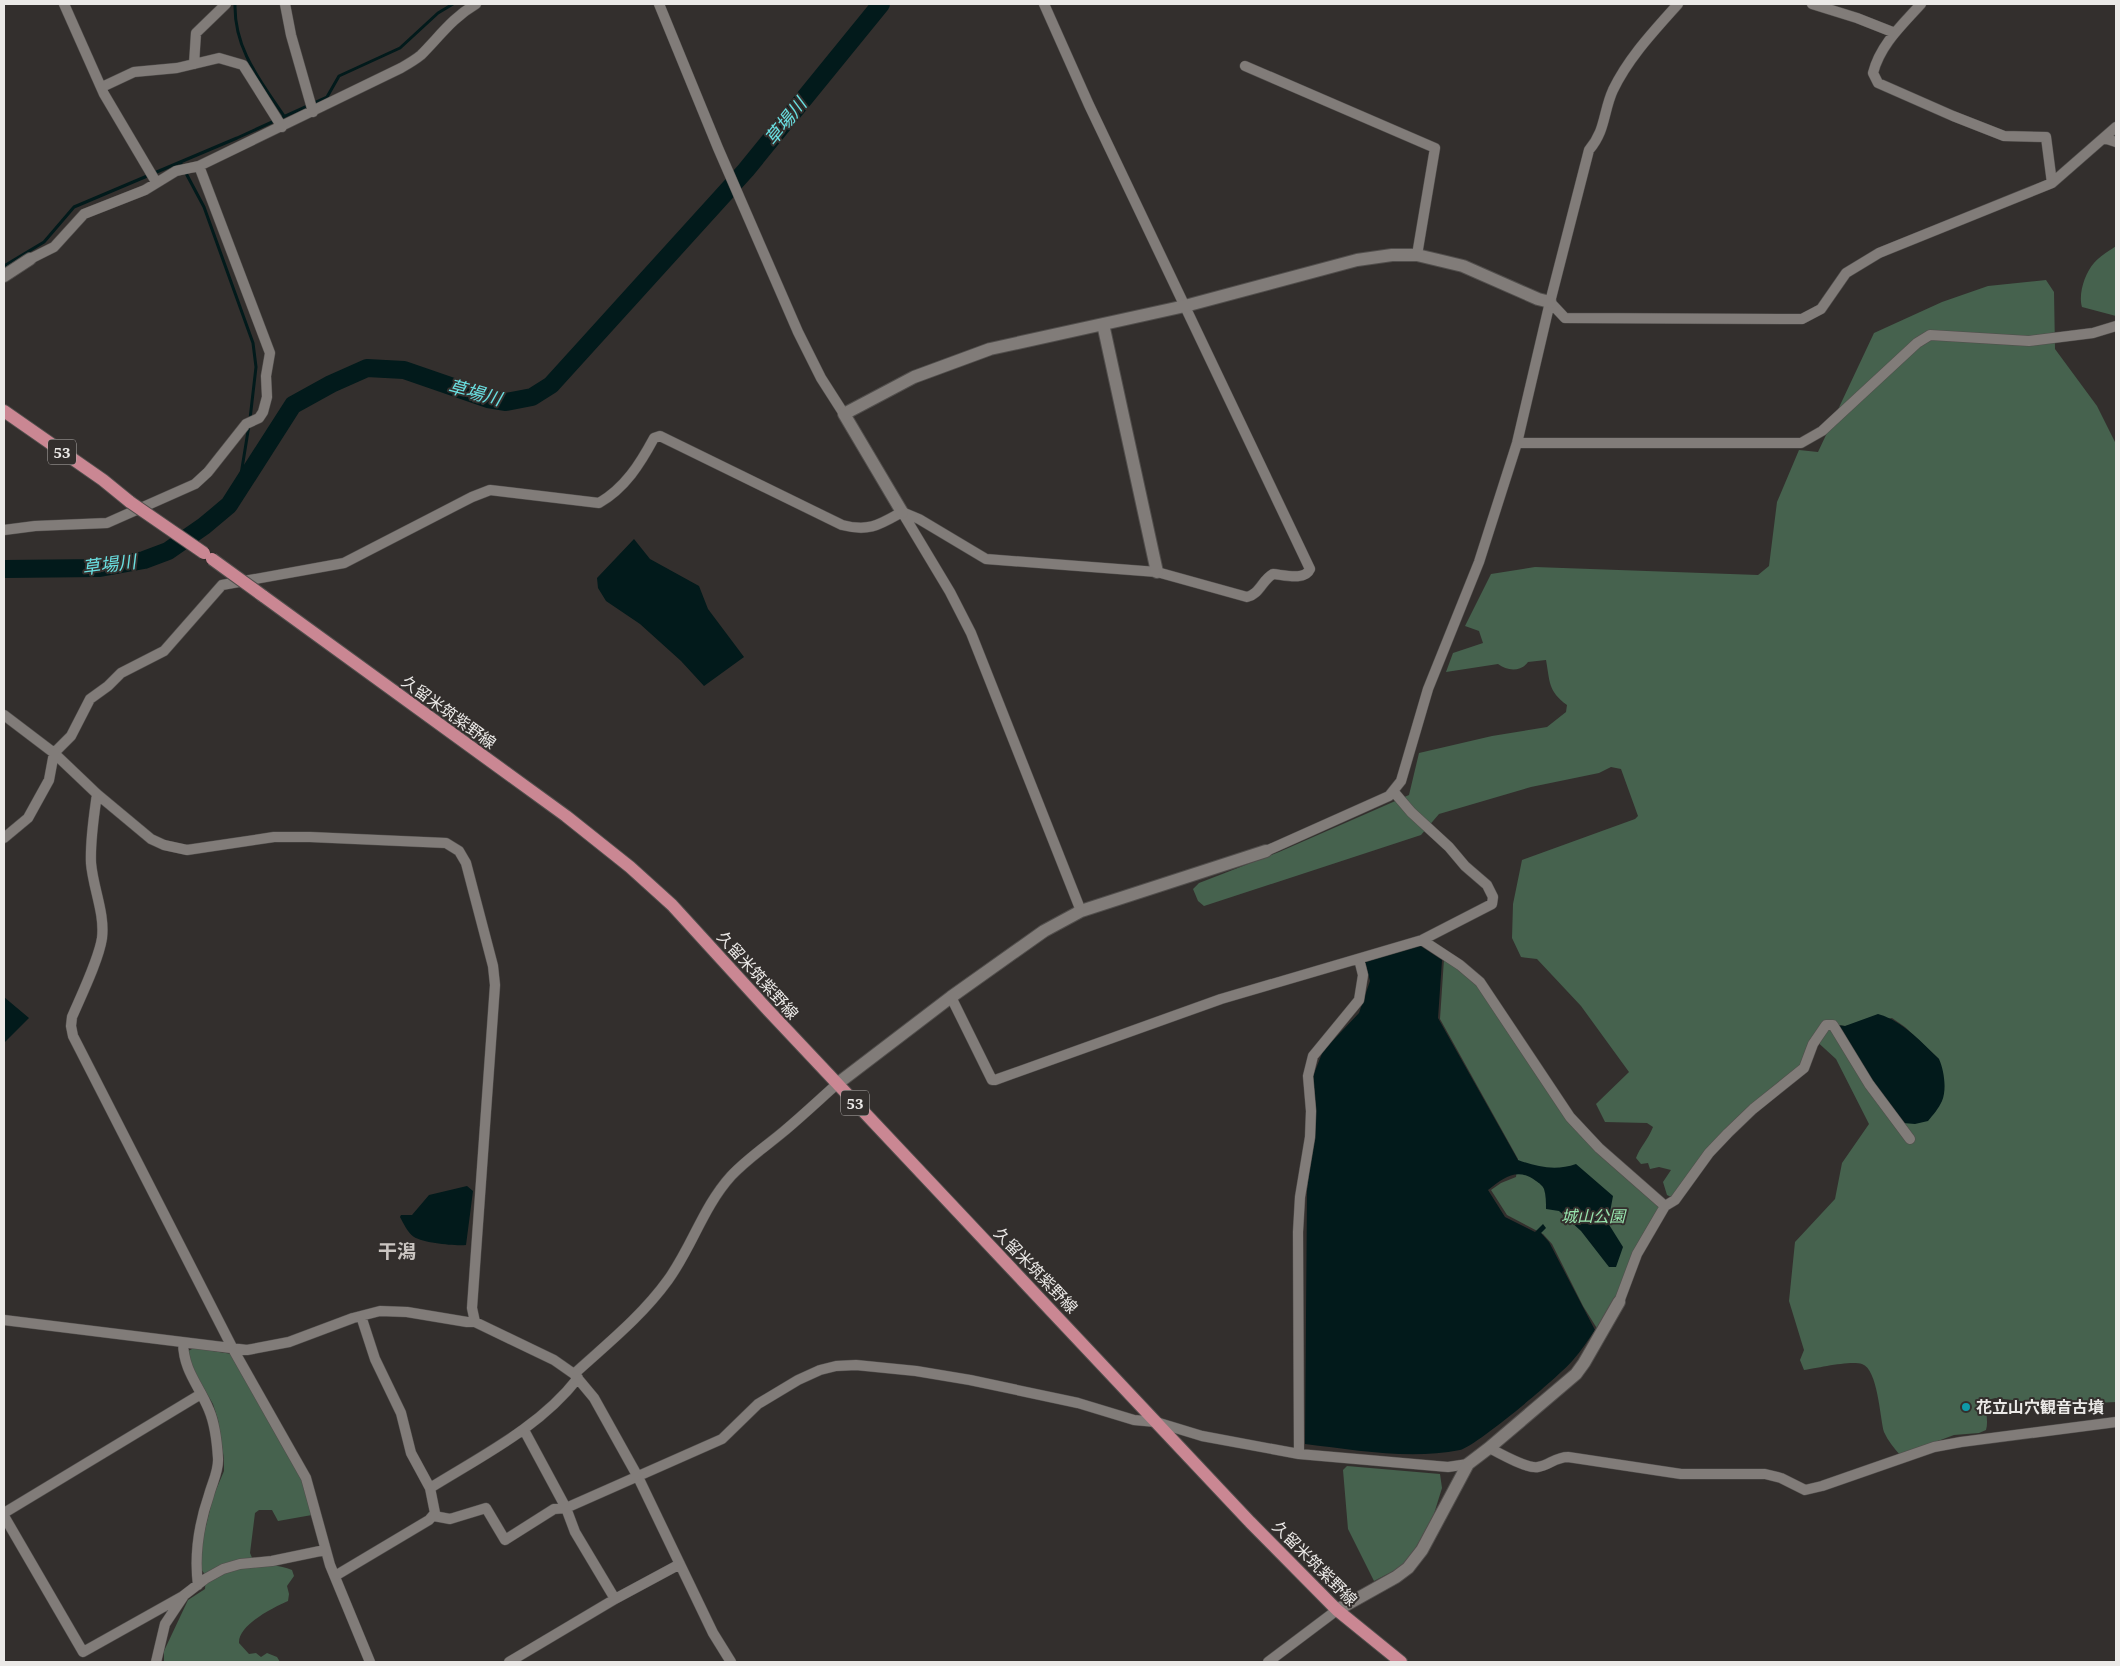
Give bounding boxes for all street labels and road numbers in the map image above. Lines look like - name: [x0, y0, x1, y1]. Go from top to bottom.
- road number: 53: [48, 440, 76, 464]
- street label: 久留米筑紫野線: [397, 670, 501, 754]
- street label: 久留米筑紫野線: [712, 926, 804, 1024]
- road number: 53: [841, 1090, 869, 1116]
- street label: 久留米筑紫野線: [989, 1222, 1083, 1318]
- street label: 久留米筑紫野線: [1268, 1516, 1362, 1610]

